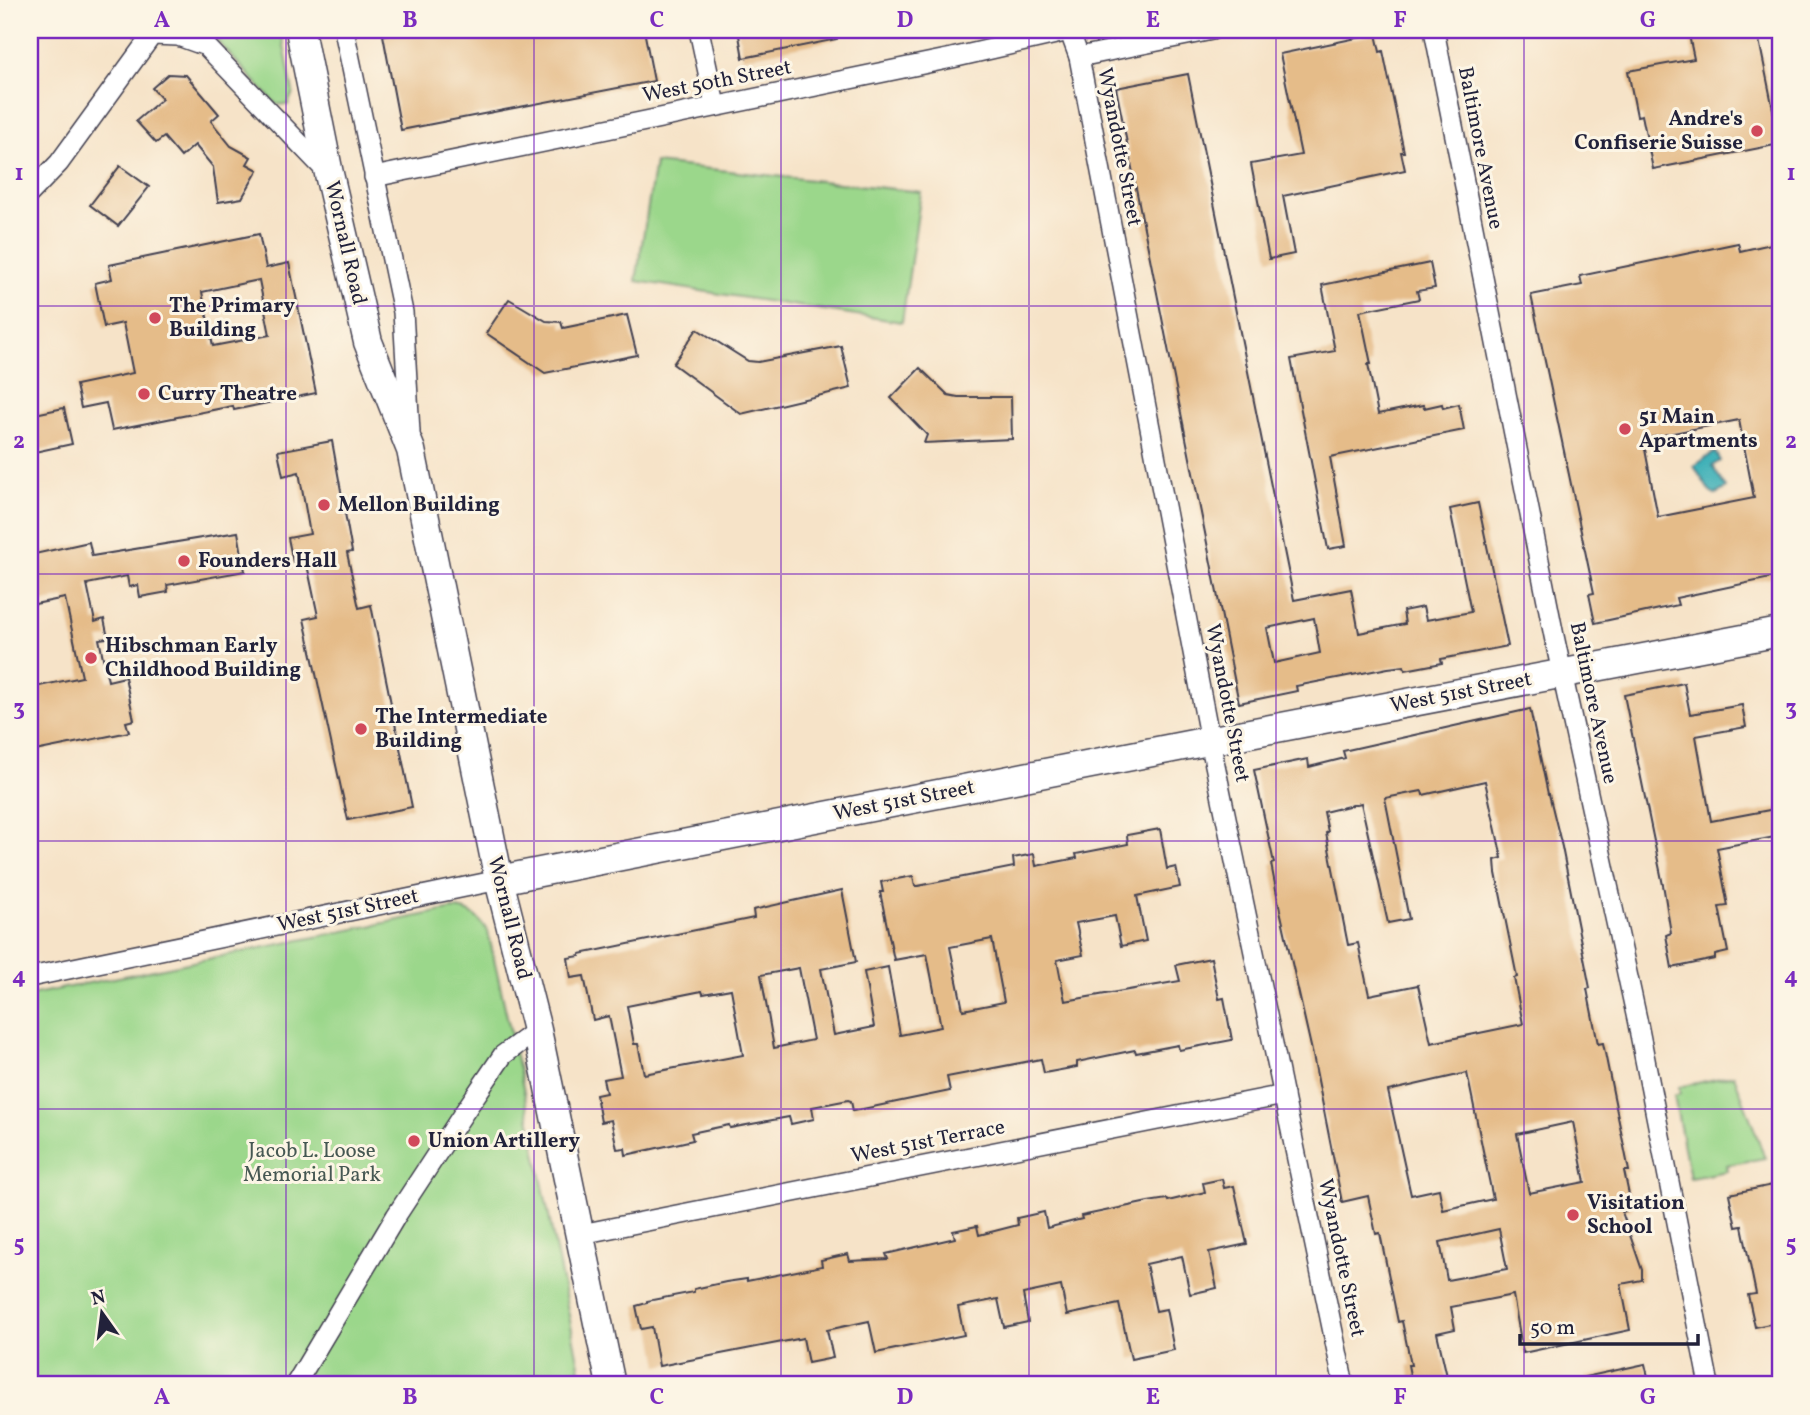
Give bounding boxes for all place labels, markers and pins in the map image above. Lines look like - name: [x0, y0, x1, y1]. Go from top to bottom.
- place label: Andre's Confiserie Suisse: [1574, 105, 1743, 158]
- marker: Andre's Confiserie Suisse: [1749, 123, 1765, 139]
- place label: The Primary Building: [169, 292, 295, 345]
- marker: The Primary Building: [147, 310, 163, 326]
- place label: Curry Theatre: [158, 380, 297, 409]
- marker: Curry Theatre: [136, 386, 152, 402]
- place label: 51 Main Apartments: [1639, 403, 1758, 456]
- marker: 51 Main Apartments: [1617, 421, 1633, 437]
- place label: Mellon Building: [338, 491, 500, 520]
- marker: Mellon Building: [316, 497, 332, 513]
- place label: Founders Hall: [198, 547, 337, 576]
- marker: Founders Hall: [176, 553, 192, 569]
- place label: Hibschman Early Childhood Building: [105, 632, 301, 685]
- marker: Hibschman Early Childhood Building: [83, 650, 99, 666]
- place label: The Intermediate Building: [375, 703, 547, 756]
- marker: The Intermediate Building: [353, 721, 369, 737]
- place label: Union Artillery: [428, 1127, 580, 1156]
- marker: Union Artillery: [406, 1133, 422, 1149]
- place label: Visitation School: [1587, 1189, 1685, 1242]
- marker: Visitation School: [1565, 1207, 1581, 1223]

